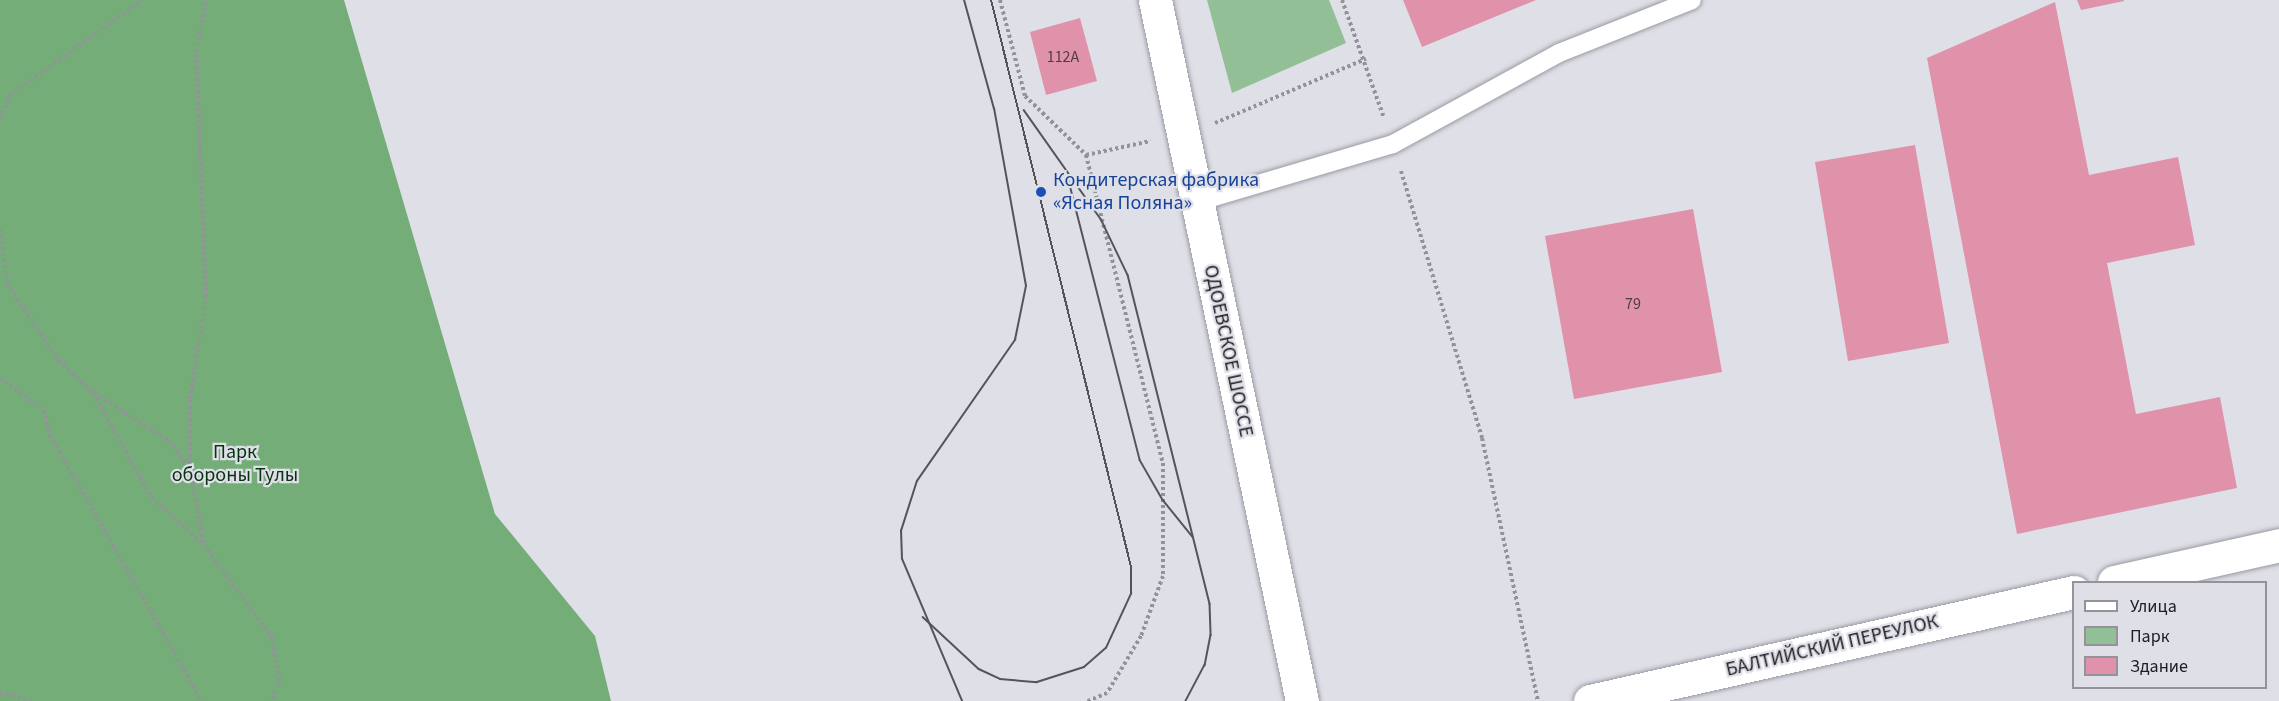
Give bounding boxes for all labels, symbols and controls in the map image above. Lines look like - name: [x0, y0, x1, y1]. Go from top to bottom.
- house number: 112А: [1047, 47, 1079, 67]
- place label: Кондитерская фабрика «Ясная Поляна»: [1053, 168, 1259, 215]
- marker: Кондитерская фабрика «Ясная Поляна»: [1034, 185, 1048, 199]
- street label: ОДОЕВСКОЕ ШОССЕ: [1198, 263, 1258, 439]
- house number: 79: [1625, 294, 1641, 314]
- park label: Парк обороны Тулы: [172, 441, 298, 488]
- legend: [2072, 581, 2267, 689]
- text: Улица: [2130, 594, 2177, 619]
- street label: БАЛТИЙСКИЙ ПЕРЕУЛОК: [1723, 610, 1941, 682]
- text: Парк: [2130, 624, 2170, 649]
- text: Здание: [2130, 654, 2188, 679]

